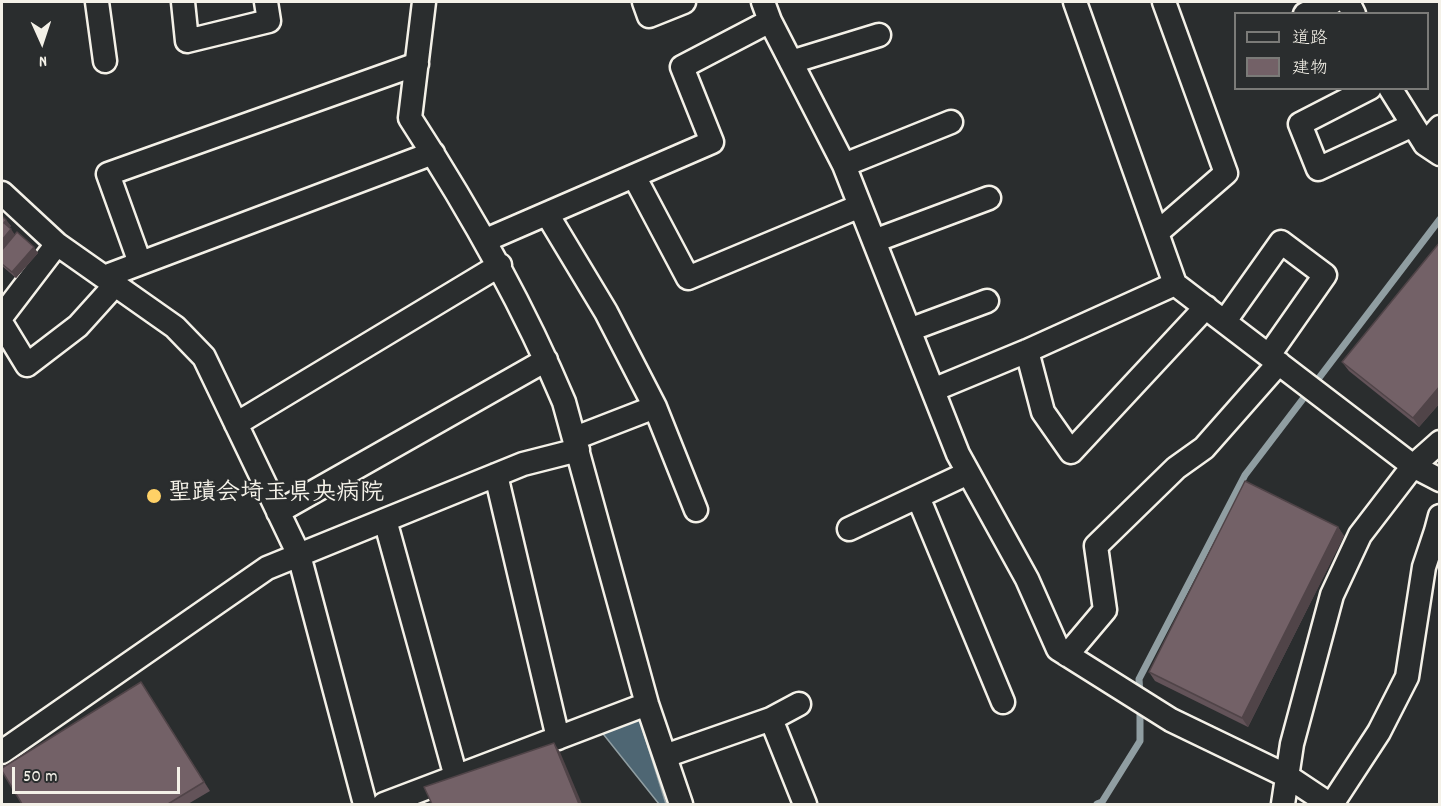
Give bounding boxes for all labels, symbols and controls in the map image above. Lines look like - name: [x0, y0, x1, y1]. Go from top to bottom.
- north arrow: [12, 12, 72, 72]
- legend: [1234, 12, 1429, 90]
- text: 道路: [1292, 27, 1328, 52]
- text: N: [38, 49, 48, 72]
- text: 建物: [1292, 57, 1328, 82]
- place label: 聖蹟会埼玉県央病院: [168, 482, 384, 510]
- marker: 聖蹟会埼玉県央病院: [145, 487, 163, 505]
- scale bar: [15, 755, 183, 793]
- text: 50 m: [23, 765, 58, 790]

